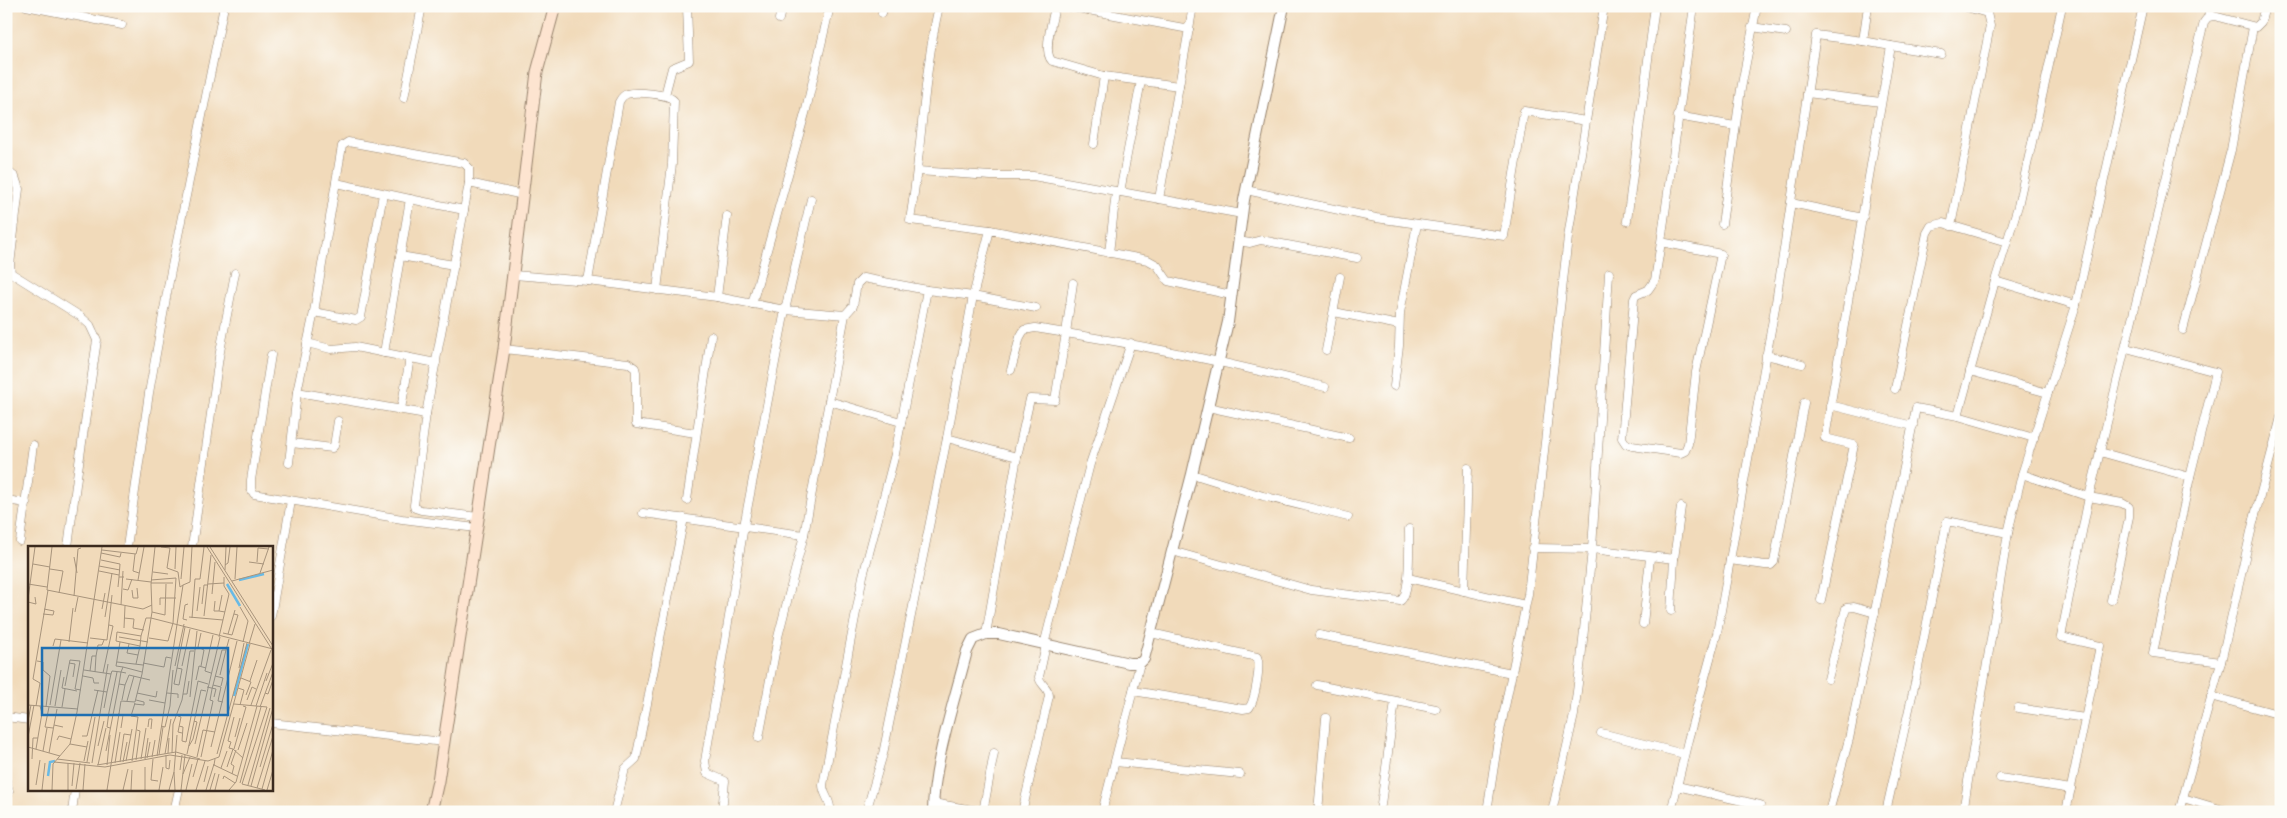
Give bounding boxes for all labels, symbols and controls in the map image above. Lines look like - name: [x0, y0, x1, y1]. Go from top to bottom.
- inset map: [28, 546, 272, 790]

